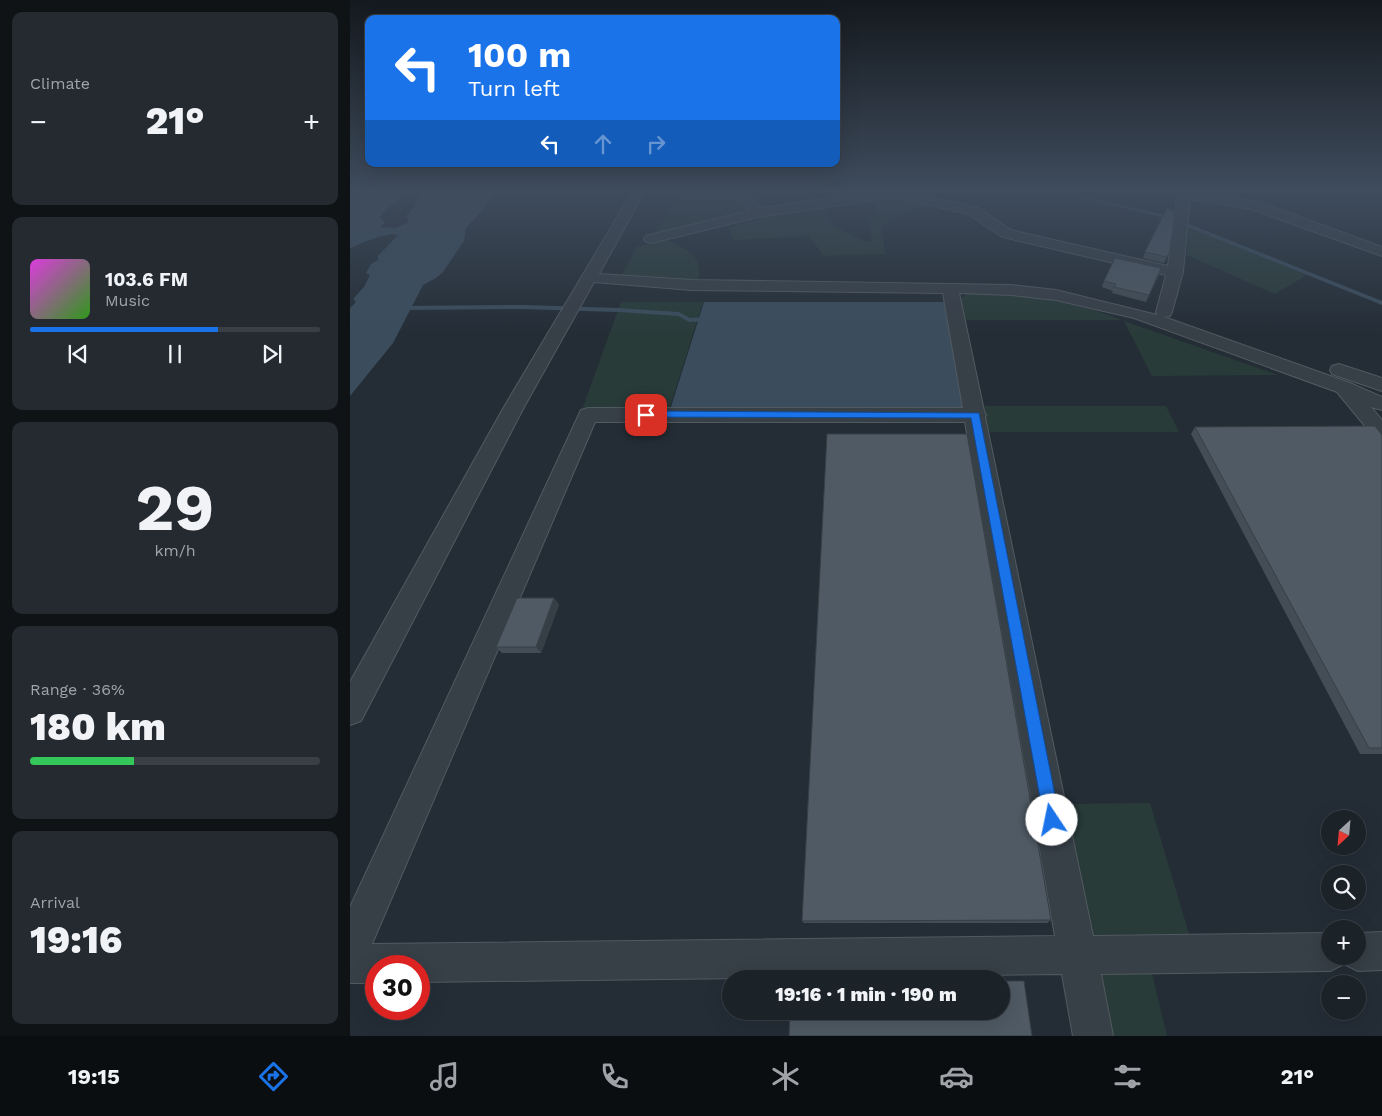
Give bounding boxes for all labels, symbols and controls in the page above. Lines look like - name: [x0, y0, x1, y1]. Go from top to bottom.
- text: 100 m: [468, 34, 571, 76]
- icon: left: [385, 35, 450, 100]
- text: Climate: [30, 74, 90, 93]
- text: Turn left: [468, 76, 560, 101]
- text: 21°: [145, 99, 205, 143]
- text: −: [30, 105, 47, 138]
- text: +: [303, 105, 320, 138]
- icon: left: [536, 130, 564, 158]
- icon: ahead: [589, 130, 617, 158]
- icon: right: [642, 130, 670, 158]
- text: 103.6 FM: [105, 268, 188, 291]
- text: Music: [105, 291, 150, 310]
- icon: previous: [64, 340, 92, 368]
- icon: pause: [161, 340, 189, 368]
- icon: next: [258, 340, 286, 368]
- pin: [625, 394, 667, 436]
- icon: arrive: [632, 401, 660, 429]
- text: 29: [136, 470, 214, 546]
- text: km/h: [154, 541, 196, 560]
- text: Range · 36%: [30, 680, 125, 699]
- text: 180 km: [30, 705, 166, 749]
- position arrow: [1025, 793, 1077, 845]
- north arrow: [1321, 810, 1366, 855]
- map controls: [1321, 810, 1366, 1020]
- button: search: [1321, 865, 1366, 910]
- text: Arrival: [30, 893, 80, 912]
- text: 19:16: [30, 918, 122, 962]
- button: +: [1321, 920, 1366, 965]
- speed limit sign: 30: [365, 955, 430, 1020]
- button: −: [1321, 975, 1366, 1020]
- text: 19:16 · 1 min · 190 m: [775, 983, 957, 1006]
- icon: directions: [256, 1059, 291, 1094]
- icon: music: [427, 1059, 462, 1094]
- icon: phone: [597, 1059, 632, 1094]
- icon: climate: [768, 1059, 803, 1094]
- icon: car: [939, 1059, 974, 1094]
- icon: filters: [1110, 1059, 1145, 1094]
- text: 19:15: [68, 1064, 120, 1089]
- text: 21°: [1281, 1064, 1314, 1089]

